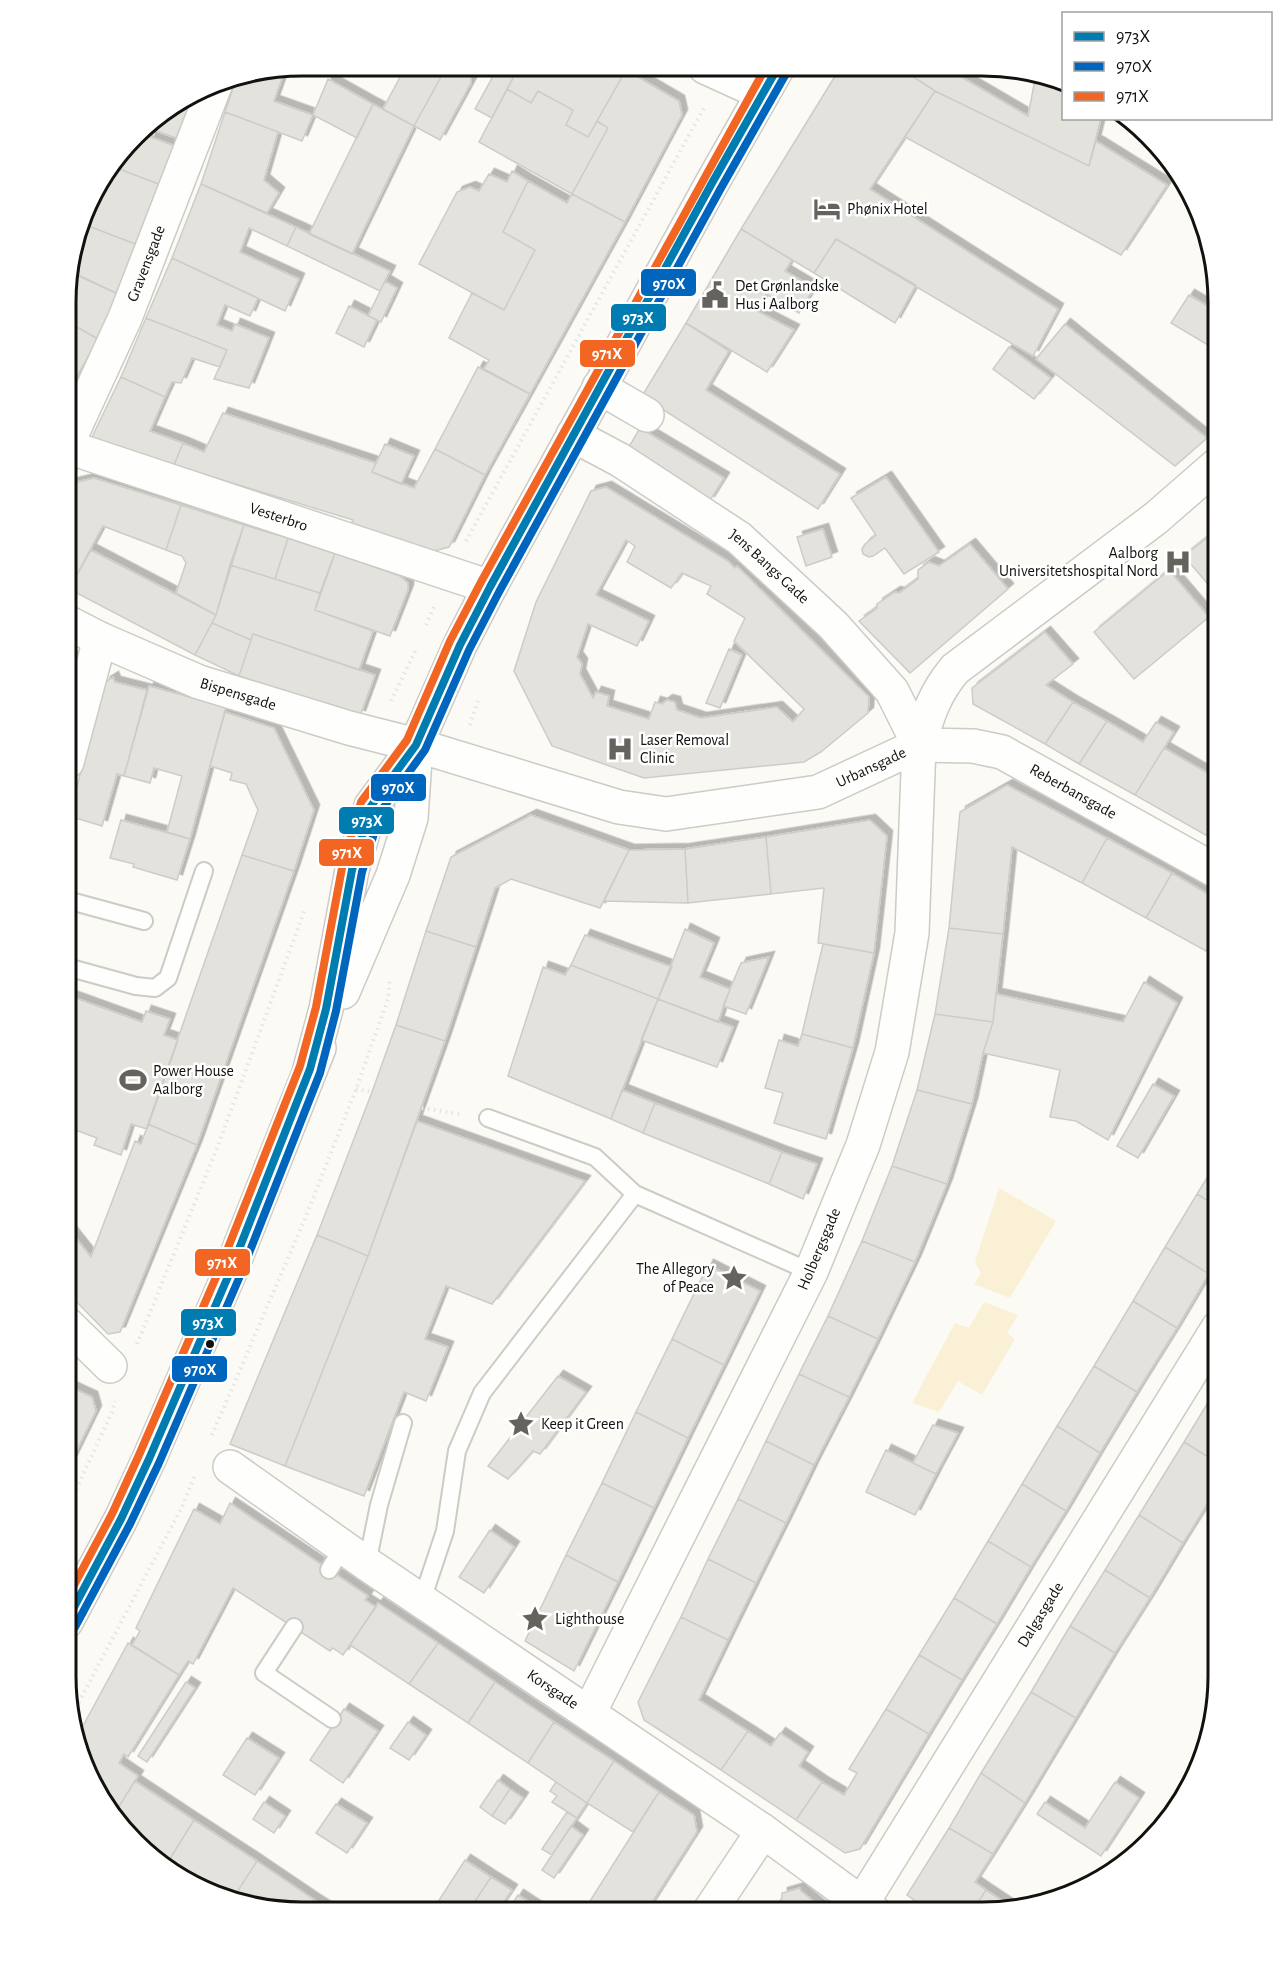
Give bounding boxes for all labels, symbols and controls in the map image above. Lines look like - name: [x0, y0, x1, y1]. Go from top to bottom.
- legend: [1062, 12, 1272, 120]
- text: 973X: [1116, 28, 1150, 46]
- text: 970X: [1116, 58, 1152, 76]
- text: 971X: [1116, 88, 1149, 106]
- hotel icon: Phønix Hotel: [812, 194, 842, 224]
- place label: Phønix Hotel: [847, 201, 928, 217]
- street label: Gravensgade: [124, 223, 168, 304]
- line badge: 970X: [640, 268, 697, 297]
- text: 970X: [653, 276, 685, 292]
- place label: Det Grønlandske Hus i Aalborg: [735, 278, 839, 312]
- public building icon: Det Grønlandske Hus i Aalborg: [700, 280, 730, 310]
- line badge: 973X: [610, 303, 667, 332]
- text: 973X: [622, 310, 654, 326]
- line badge: 971X: [579, 339, 636, 368]
- text: 971X: [592, 346, 622, 362]
- street label: Vesterbro: [248, 500, 310, 534]
- street label: Jens Bangs Gade: [727, 526, 812, 607]
- place label: Aalborg Universitetshospital Nord: [999, 545, 1158, 579]
- hospital icon: Aalborg Universitetshospital Nord: [1163, 547, 1193, 577]
- street label: Bispensgade: [198, 675, 278, 713]
- place label: Laser Removal Clinic: [640, 732, 729, 766]
- hospital icon: Laser Removal Clinic: [605, 734, 635, 764]
- street label: Urbansgade: [834, 744, 909, 790]
- street label: Reberbansgade: [1027, 761, 1119, 822]
- line badge: 970X: [370, 773, 427, 802]
- text: 970X: [382, 780, 414, 796]
- line badge: 973X: [338, 806, 395, 835]
- text: 973X: [351, 813, 383, 829]
- line badge: 971X: [318, 838, 375, 867]
- text: 971X: [332, 845, 362, 861]
- place label: Power House Aalborg: [153, 1063, 234, 1097]
- sports icon: Power House Aalborg: [118, 1065, 148, 1095]
- street label: Holbergsgade: [795, 1206, 843, 1292]
- line badge: 971X: [194, 1248, 251, 1277]
- text: 971X: [207, 1255, 237, 1271]
- place label: The Allegory of Peace: [636, 1261, 714, 1295]
- place icon: The Allegory of Peace: [719, 1263, 749, 1293]
- line badge: 973X: [180, 1308, 237, 1337]
- text: 973X: [192, 1315, 224, 1331]
- unlabelled marker: [204, 1338, 216, 1350]
- line badge: 970X: [171, 1355, 228, 1383]
- text: 970X: [184, 1362, 216, 1378]
- place icon: Keep it Green: [506, 1409, 536, 1439]
- place label: Keep it Green: [541, 1416, 624, 1432]
- street label: Dalgasgade: [1014, 1579, 1067, 1650]
- place icon: Lighthouse: [520, 1604, 550, 1634]
- place label: Lighthouse: [555, 1611, 624, 1627]
- street label: Korsgade: [524, 1666, 581, 1712]

